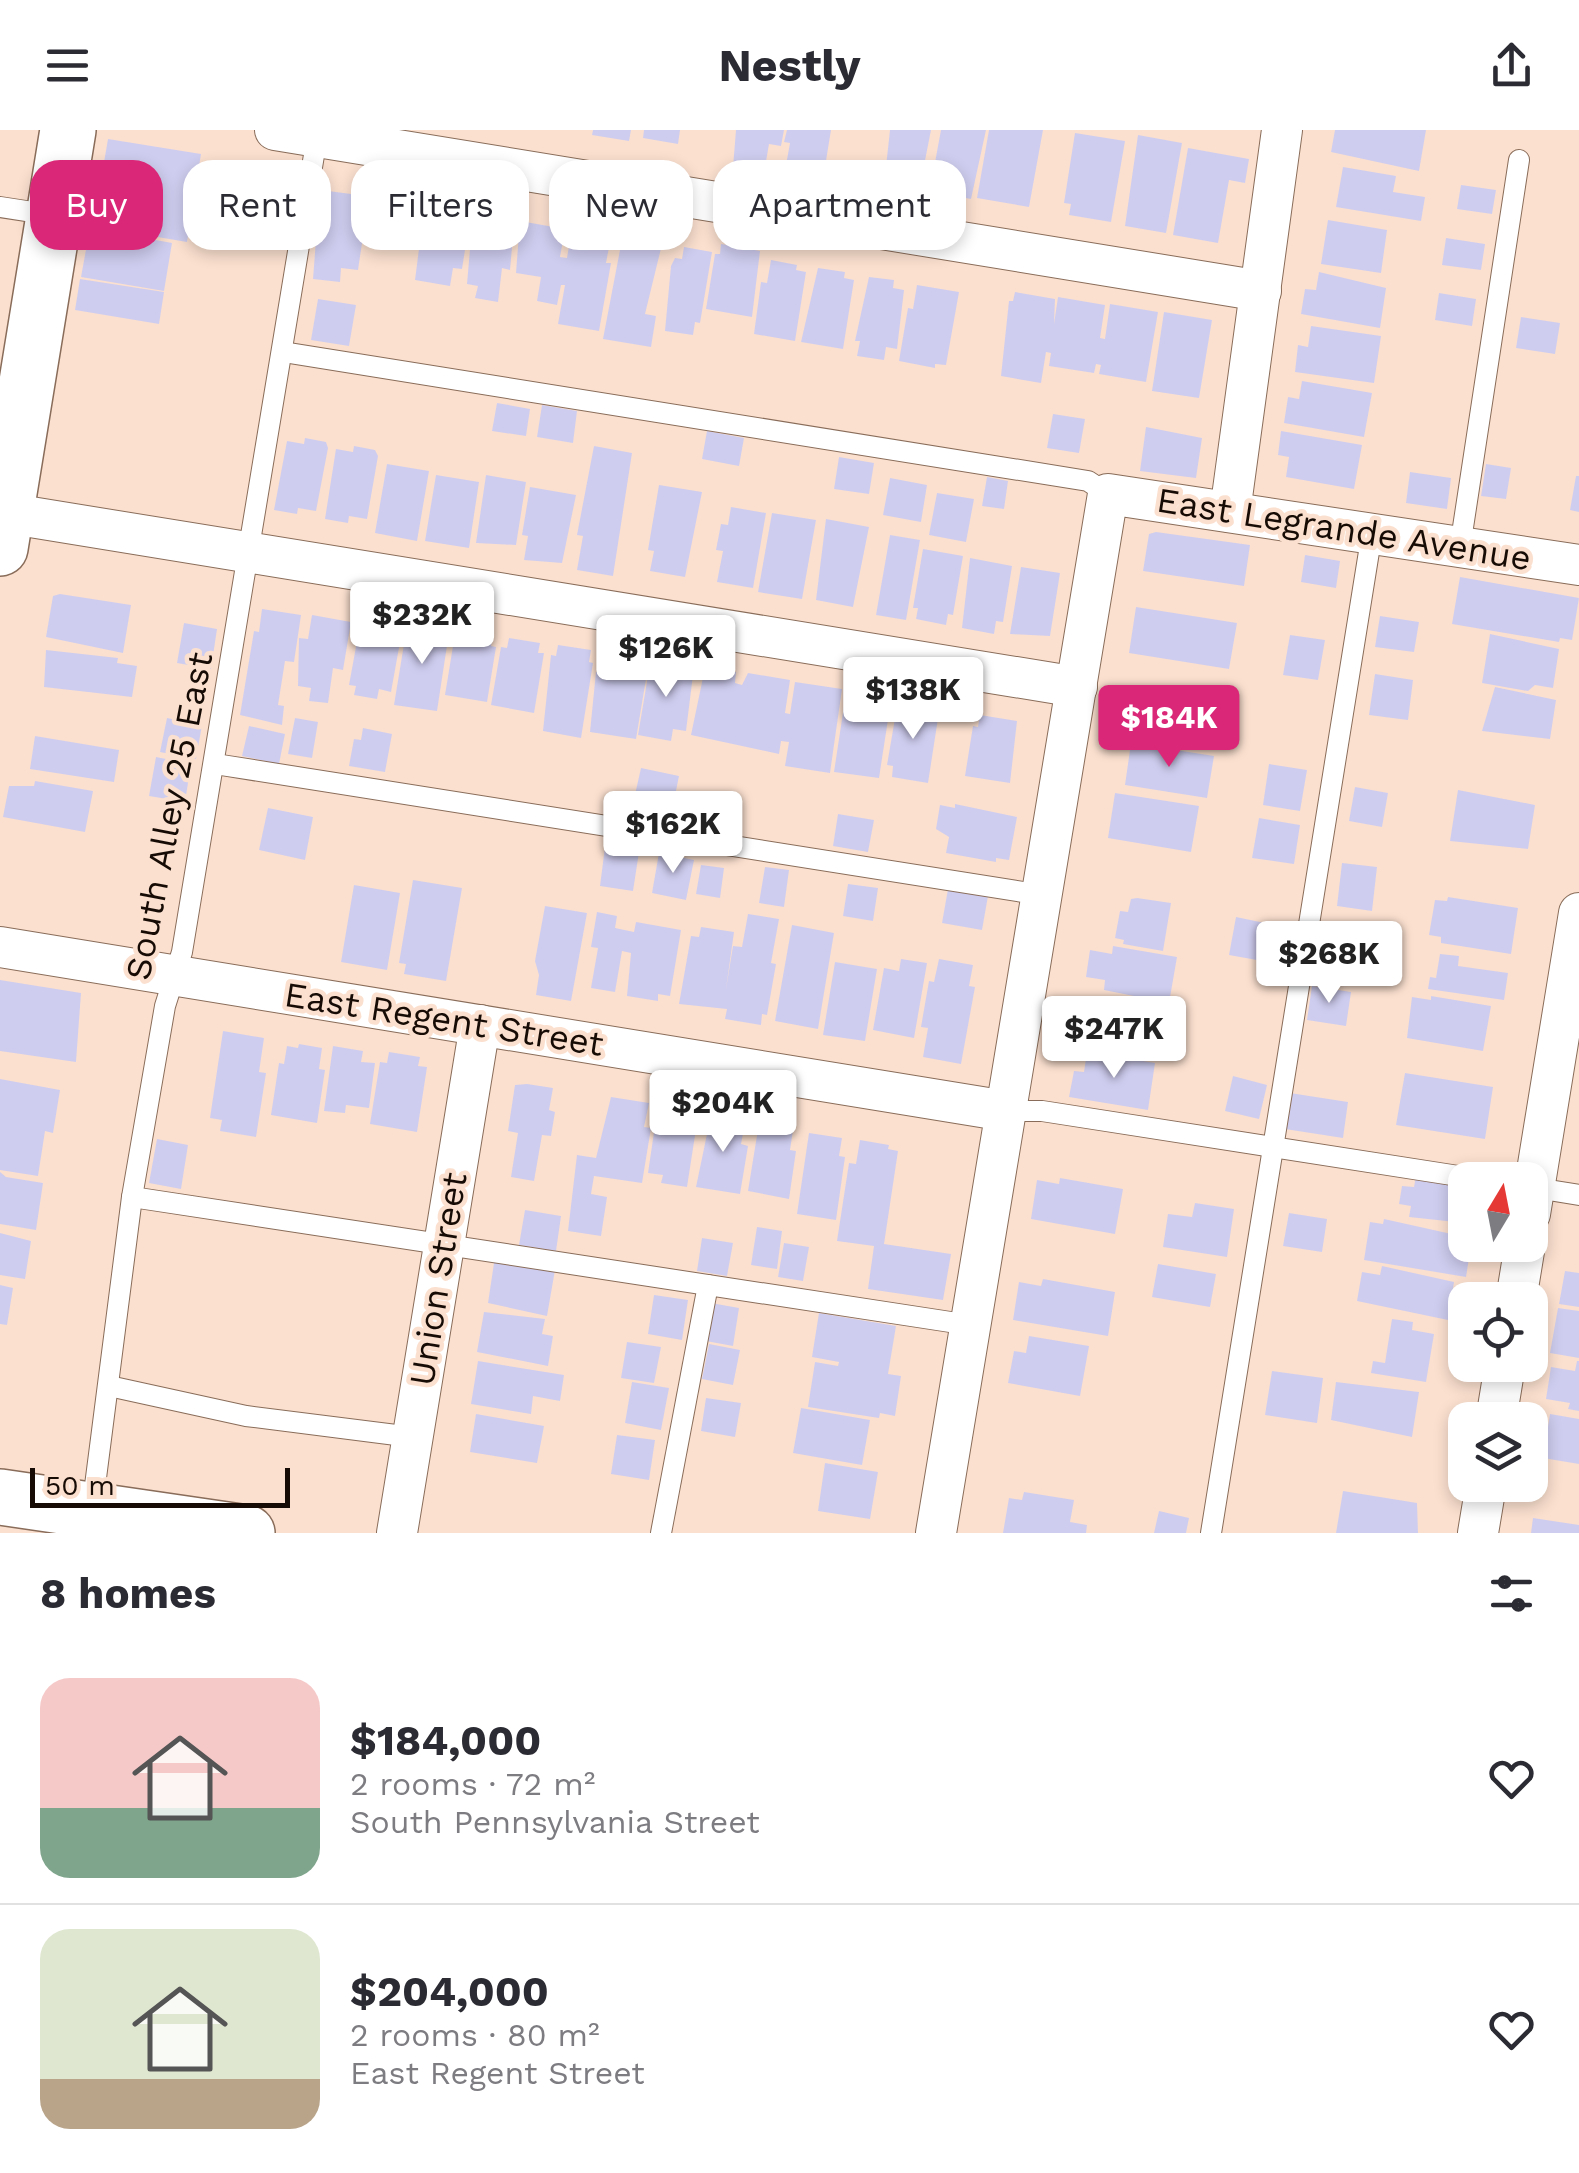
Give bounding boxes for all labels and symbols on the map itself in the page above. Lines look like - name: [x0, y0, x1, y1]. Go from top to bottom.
- street label: East Legrande Avenue: [1154, 479, 1534, 579]
- pin: $232K: [352, 582, 492, 667]
- pin: $126K: [596, 615, 736, 700]
- street label: South Alley 25 East: [117, 648, 221, 983]
- pin: $138K: [843, 657, 983, 742]
- pin: $184K: [1099, 685, 1239, 770]
- pin: $162K: [603, 791, 743, 876]
- pin: $268K: [1259, 921, 1399, 1006]
- street label: East Regent Street: [282, 973, 607, 1065]
- pin: $247K: [1044, 996, 1184, 1081]
- pin: $204K: [653, 1070, 793, 1155]
- north arrow: [1448, 1162, 1548, 1262]
- street label: Union Street: [400, 1169, 476, 1389]
- scale bar: [30, 1463, 290, 1508]

